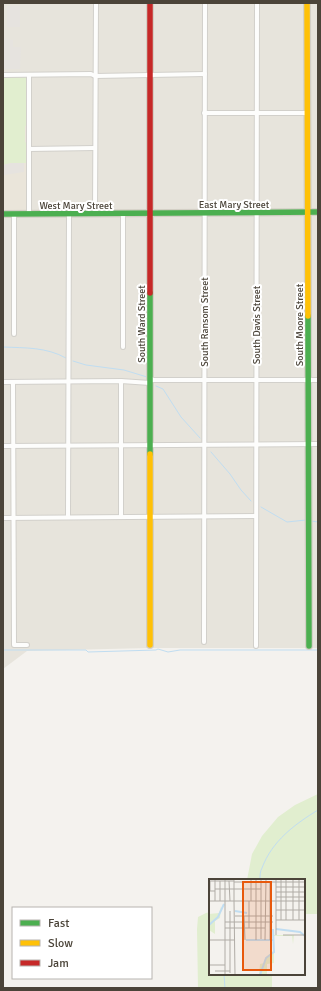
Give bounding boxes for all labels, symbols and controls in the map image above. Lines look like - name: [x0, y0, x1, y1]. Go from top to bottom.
- street label: East Mary Street: [199, 199, 270, 211]
- street label: West Mary Street: [39, 200, 113, 212]
- street label: South Ransom Street: [199, 277, 211, 367]
- street label: South Moore Street: [294, 283, 306, 366]
- street label: South Ward Street: [136, 285, 148, 363]
- street label: South Davis Street: [251, 285, 263, 364]
- inset map: [209, 879, 305, 975]
- legend: [12, 907, 152, 979]
- text: Fast: [48, 916, 69, 931]
- text: Slow: [48, 936, 73, 951]
- text: Jam: [48, 956, 69, 971]

